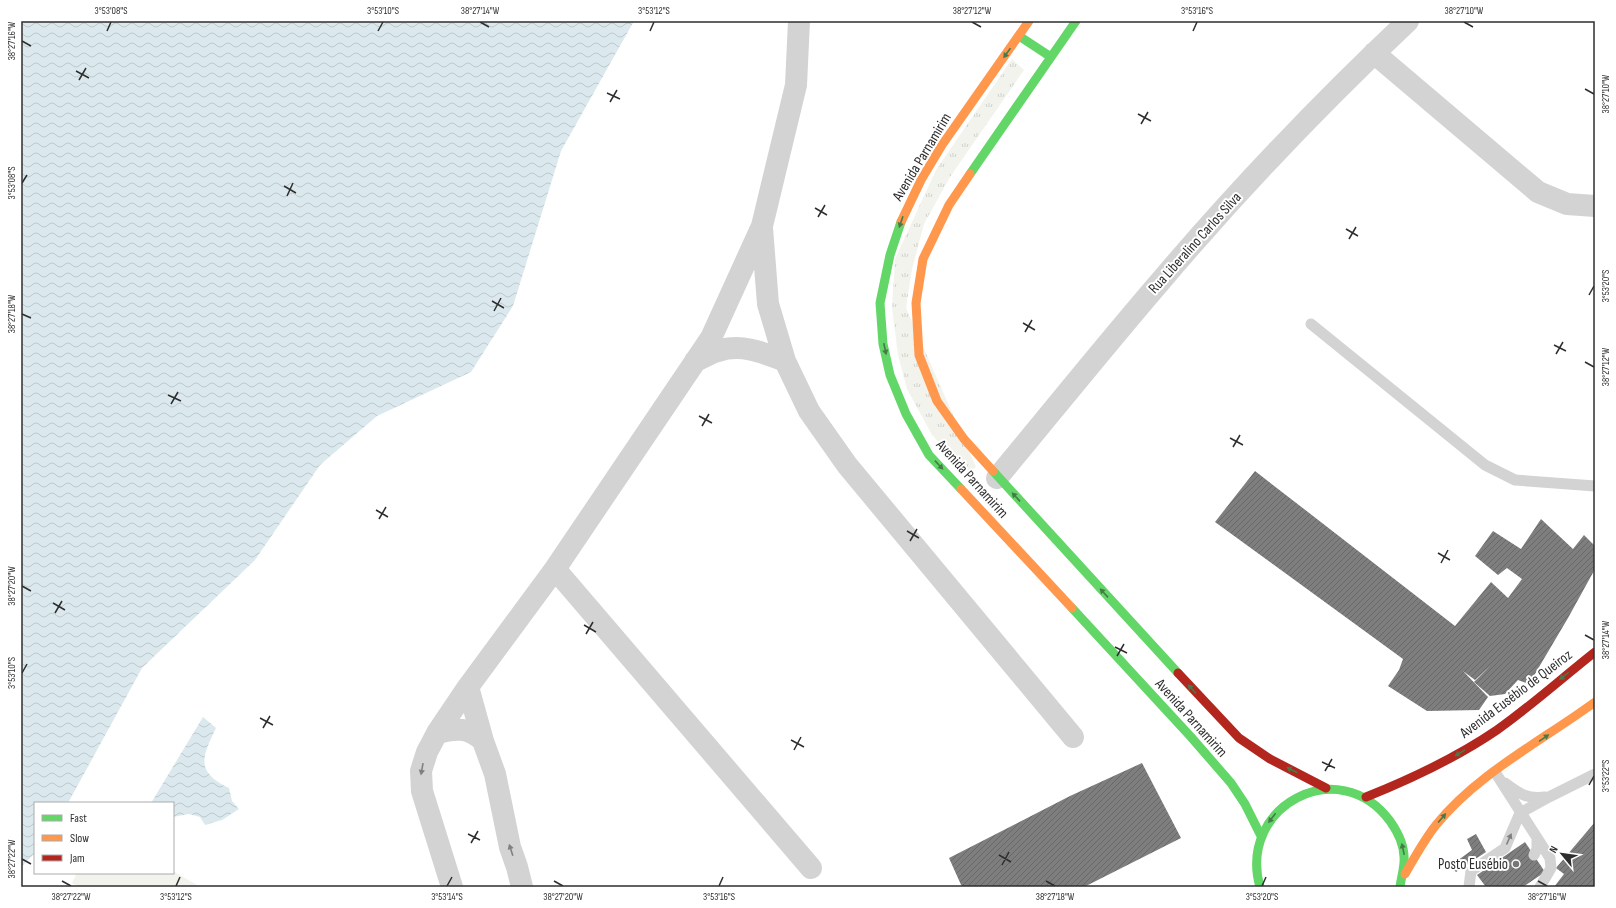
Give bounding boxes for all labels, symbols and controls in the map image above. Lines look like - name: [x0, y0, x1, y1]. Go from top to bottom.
- text: 3°53'08"S: [95, 5, 127, 17]
- text: 3°53'10"S: [367, 5, 399, 17]
- text: 38°27'14"W: [461, 5, 500, 17]
- text: 3°53'12"S: [638, 5, 670, 17]
- text: 38°27'12"W: [953, 5, 992, 17]
- text: 3°53'16"S: [1181, 5, 1213, 17]
- text: 38°27'10"W: [1445, 5, 1484, 17]
- text: 38°27'16"W: [6, 21, 18, 60]
- one-way arrow: [1003, 48, 1011, 58]
- text: 38°27'10"W: [1600, 74, 1612, 113]
- street label: Avenida Parnamirim: [888, 110, 956, 205]
- text: 3°53'08"S: [6, 167, 18, 199]
- street label: Rua Liberalino Carlos Silva: [1144, 188, 1246, 298]
- one-way arrow: [898, 217, 904, 229]
- text: 3°53'20"S: [1600, 270, 1612, 302]
- text: 38°27'18"W: [6, 294, 18, 333]
- one-way arrow: [882, 343, 888, 355]
- text: 38°27'12"W: [1600, 347, 1612, 386]
- street label: Avenida Parnamirim: [931, 435, 1012, 522]
- one-way arrow: [934, 461, 943, 470]
- one-way arrow: [1011, 492, 1020, 503]
- text: 38°27'20"W: [6, 566, 18, 606]
- one-way arrow: [1099, 588, 1109, 598]
- text: 38°27'14"W: [1600, 620, 1612, 659]
- street label: Avenida Eusébio de Queiroz: [1455, 645, 1576, 743]
- text: 3°53'10"S: [6, 657, 18, 689]
- one-way arrow: [1559, 671, 1570, 680]
- street label: Avenida Parnamirim: [1150, 674, 1231, 761]
- one-way arrow: [1187, 683, 1196, 694]
- one-way arrow: [1538, 735, 1550, 742]
- one-way arrow: [1455, 749, 1465, 757]
- text: 3°53'22"S: [1600, 760, 1612, 792]
- one-way arrow: [419, 763, 425, 775]
- one-way arrow: [1286, 767, 1297, 773]
- legend: [34, 802, 174, 874]
- text: Fast: [70, 811, 87, 826]
- one-way arrow: [1268, 813, 1276, 824]
- one-way arrow: [1437, 813, 1446, 823]
- text: Slow: [70, 831, 89, 846]
- one-way arrow: [1506, 834, 1512, 845]
- north arrow: [1542, 834, 1582, 874]
- text: 38°27'22"W: [6, 839, 18, 879]
- one-way arrow: [508, 843, 514, 855]
- one-way arrow: [1400, 843, 1406, 855]
- text: N: [1547, 844, 1561, 855]
- text: Jam: [69, 851, 85, 866]
- place label: Posto Eusébio: [1438, 855, 1508, 874]
- marker: Posto Eusébio: [1511, 859, 1521, 869]
- text: 38°27'22"W: [51, 891, 91, 903]
- text: 3°53'12"S: [160, 891, 192, 903]
- text: 3°53'14"S: [431, 891, 463, 903]
- text: 38°27'20"W: [543, 891, 583, 903]
- text: 3°53'16"S: [703, 891, 735, 903]
- text: 38°27'18"W: [1036, 891, 1075, 903]
- text: 3°53'20"S: [1246, 891, 1278, 903]
- text: 38°27'16"W: [1528, 891, 1567, 903]

